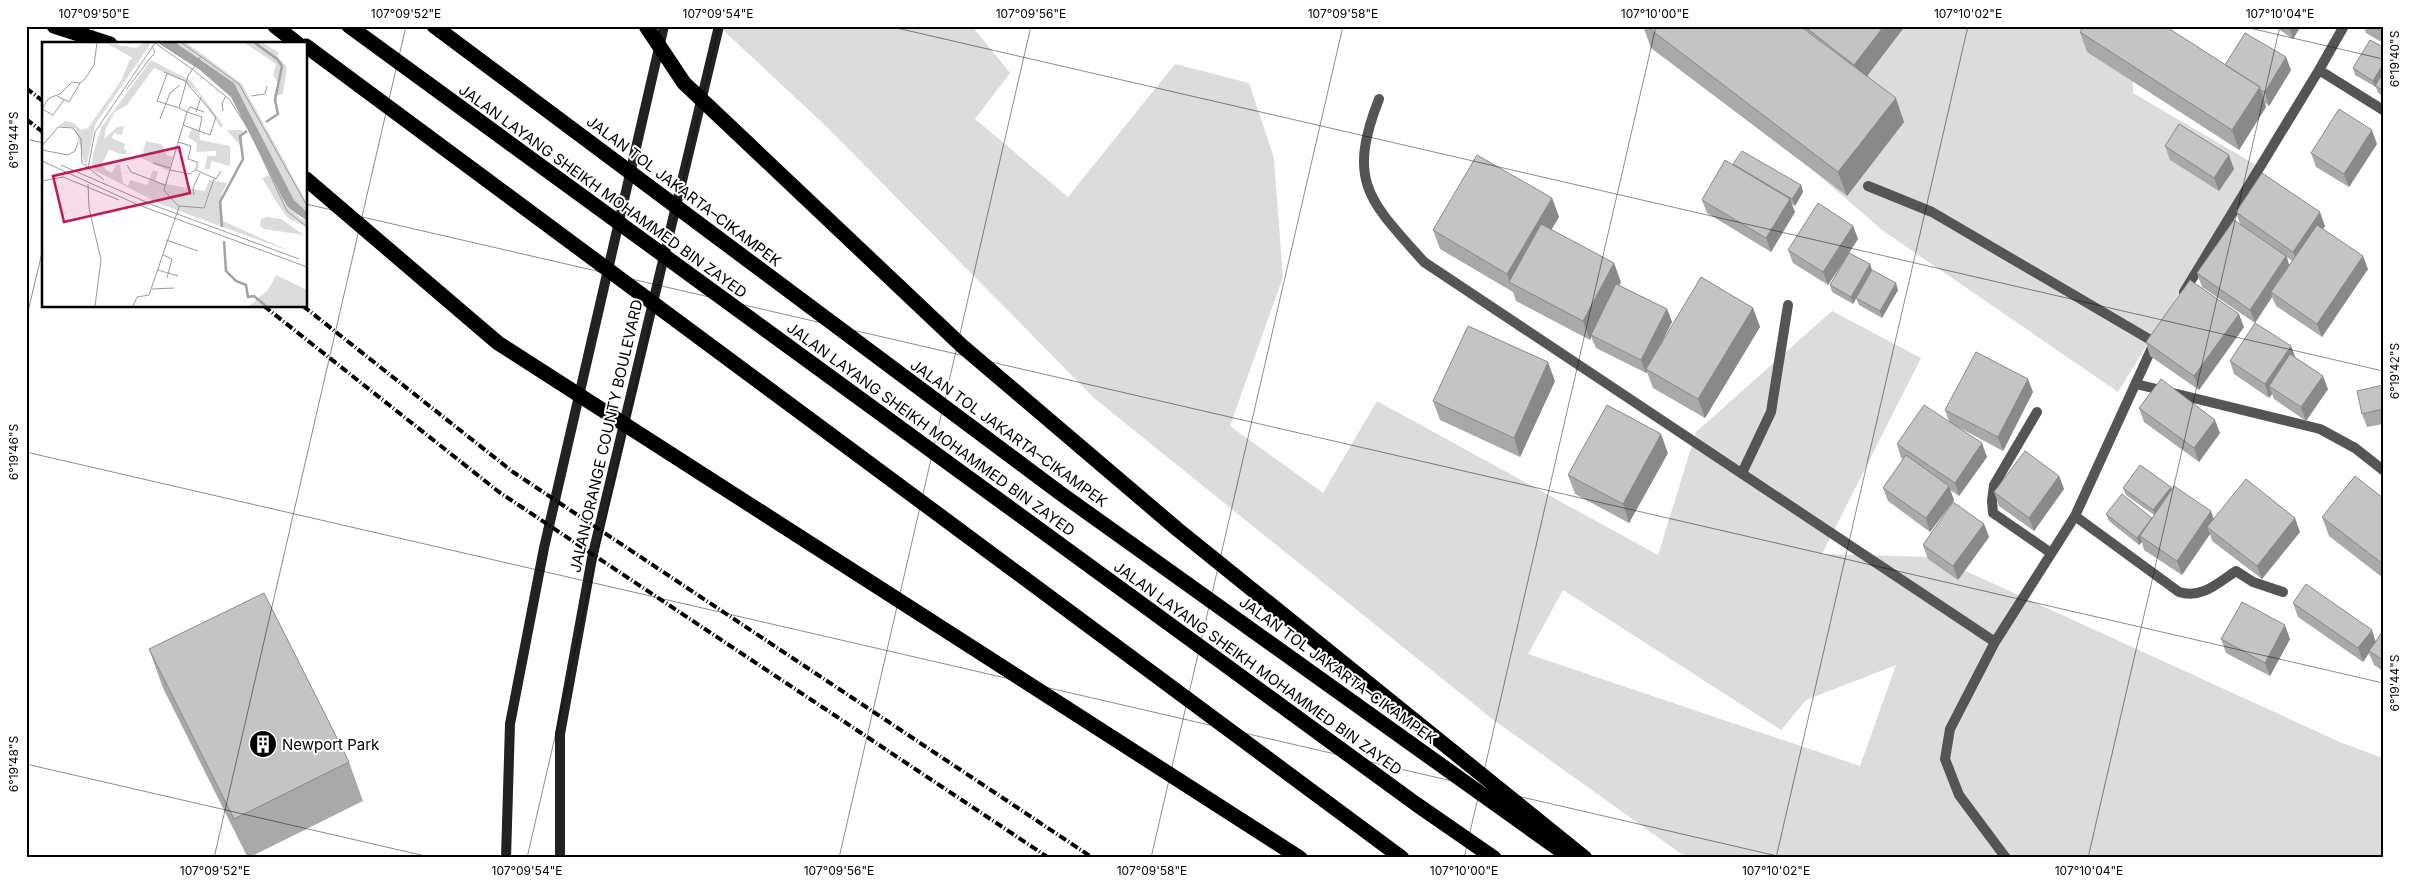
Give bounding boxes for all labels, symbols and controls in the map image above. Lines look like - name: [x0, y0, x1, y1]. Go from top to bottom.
- text: 107°09'50"E: [59, 6, 129, 21]
- text: 107°09'52"E: [371, 6, 441, 21]
- text: 107°09'54"E: [683, 6, 753, 21]
- text: 107°09'56"E: [996, 6, 1066, 21]
- text: 107°09'58"E: [1308, 6, 1378, 21]
- text: 107°10'00"E: [1621, 6, 1689, 21]
- text: 107°10'02"E: [1934, 6, 2002, 21]
- text: 107°10'04"E: [2246, 6, 2314, 21]
- text: 6°19'40"S: [2387, 30, 2402, 87]
- inset map: [42, 42, 308, 308]
- street label: JALAN LAYANG SHEIKH MOHAMMED BIN ZAYED: [455, 80, 751, 302]
- text: 6°19'44"S: [6, 111, 21, 168]
- street label: JALAN TOL JAKARTA–CIKAMPEK: [583, 112, 785, 270]
- street label: JALAN ORANGE COUNTY BOULEVARD: [565, 298, 647, 574]
- street label: JALAN LAYANG SHEIKH MOHAMMED BIN ZAYED: [783, 318, 1079, 540]
- text: 6°19'42"S: [2387, 342, 2402, 399]
- street label: JALAN TOL JAKARTA–CIKAMPEK: [907, 355, 1111, 511]
- text: 6°19'46"S: [6, 423, 21, 480]
- street label: JALAN LAYANG SHEIKH MOHAMMED BIN ZAYED: [1110, 557, 1406, 779]
- street label: JALAN TOL JAKARTA–CIKAMPEK: [1236, 592, 1440, 748]
- text: 6°19'44"S: [2387, 654, 2402, 711]
- building icon: Newport Park: [248, 729, 278, 759]
- text: 6°19'48"S: [6, 735, 21, 792]
- place label: Newport Park: [282, 735, 380, 754]
- text: 107°09'52"E: [180, 863, 250, 878]
- text: 107°09'54"E: [492, 863, 562, 878]
- text: 107°09'56"E: [804, 863, 874, 878]
- text: 107°09'58"E: [1117, 863, 1187, 878]
- text: 107°10'00"E: [1430, 863, 1498, 878]
- text: 107°10'02"E: [1742, 863, 1810, 878]
- text: 107°10'04"E: [2055, 863, 2123, 878]

